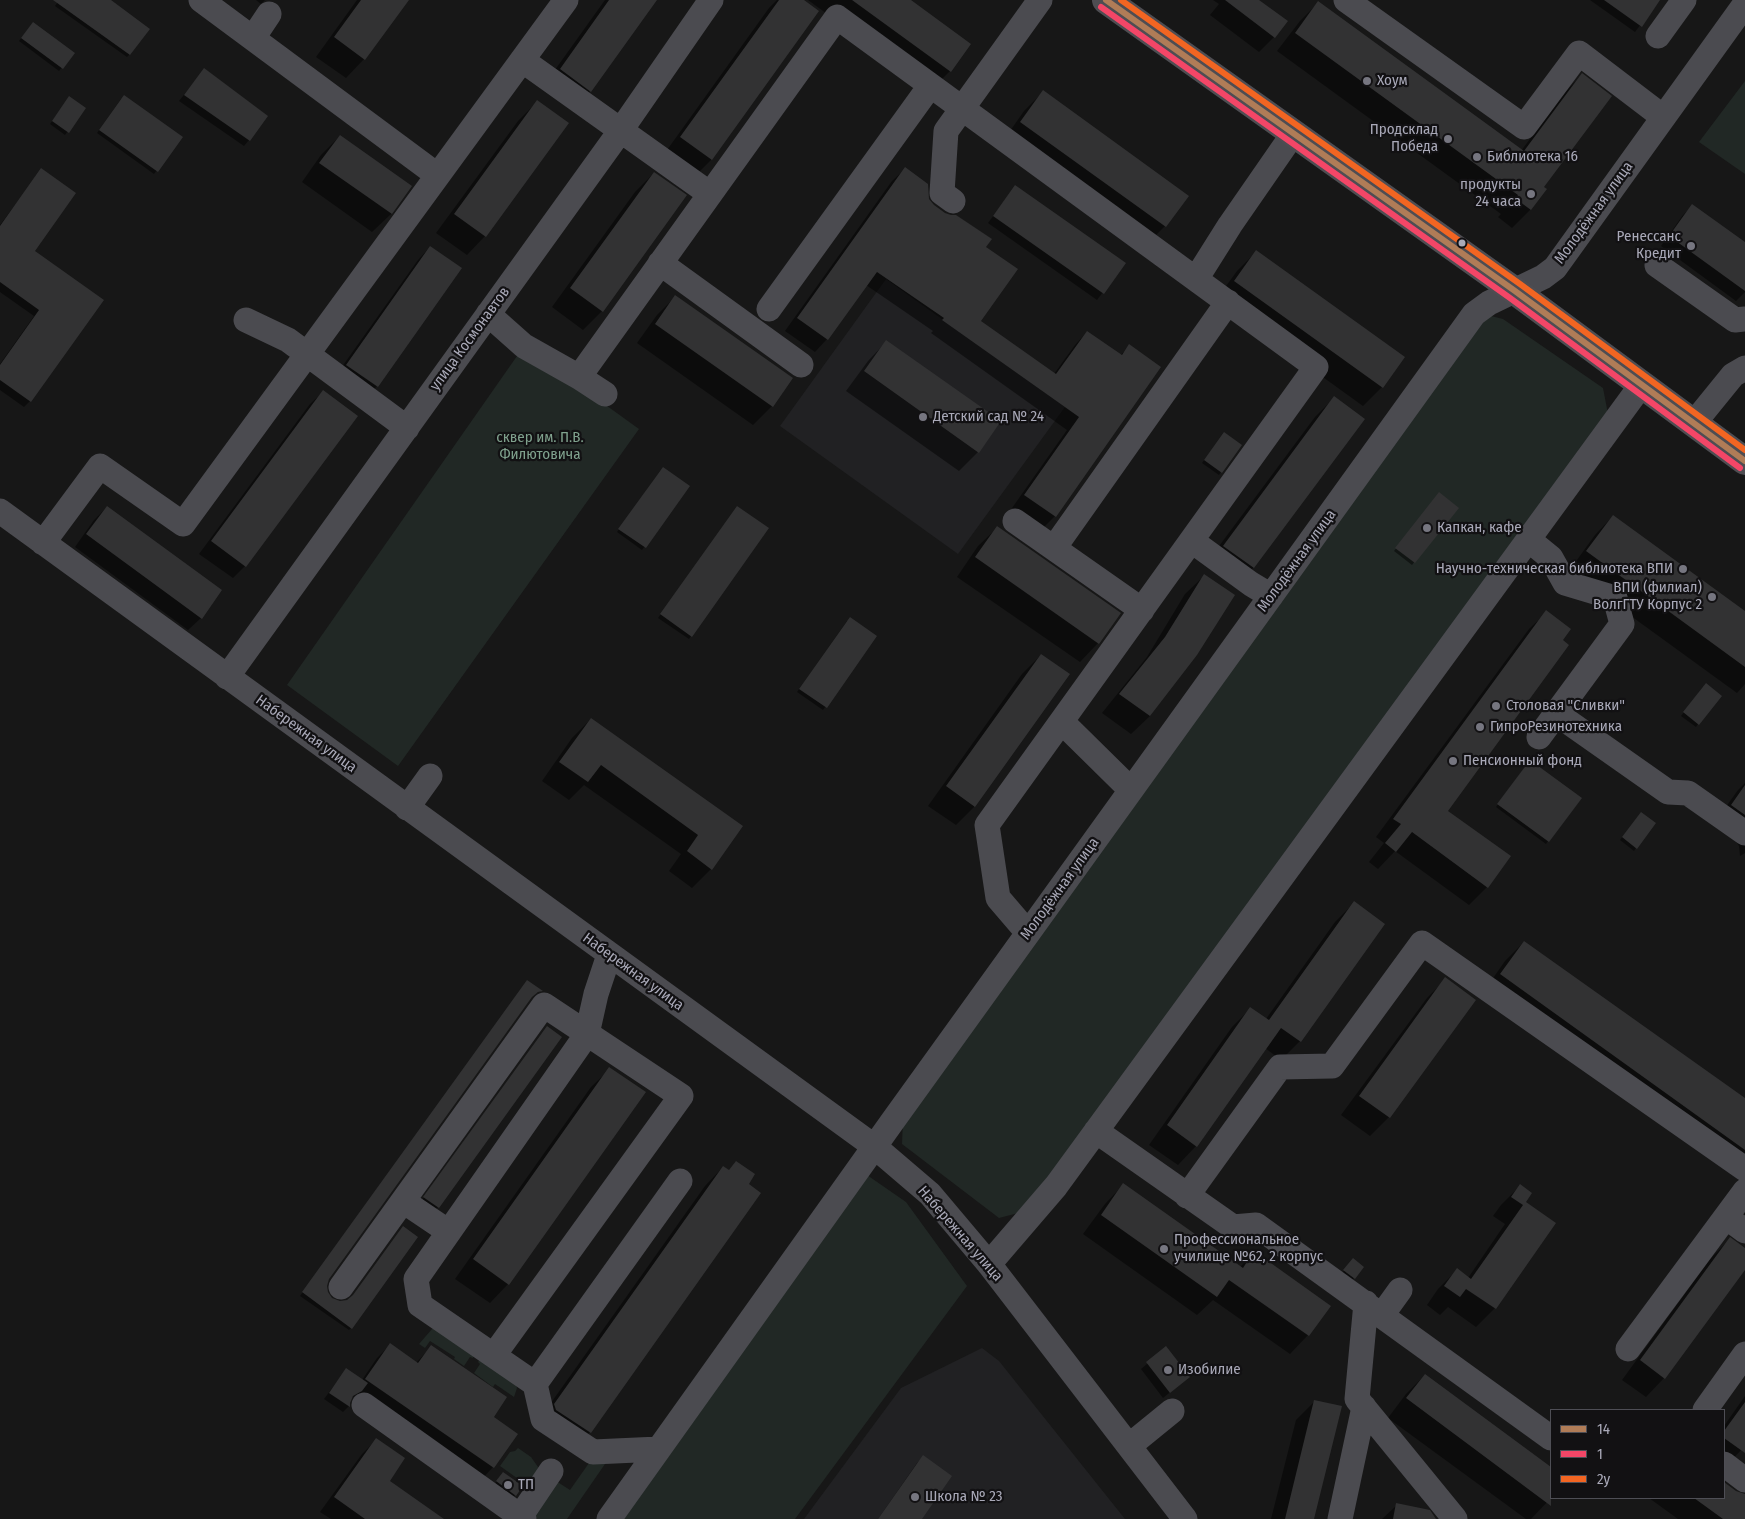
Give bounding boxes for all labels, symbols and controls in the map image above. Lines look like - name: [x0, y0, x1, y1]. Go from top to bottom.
- place label: Хоум: [1377, 72, 1408, 90]
- marker: Хоум: [1361, 75, 1373, 87]
- place label: Продсклад Победа: [1370, 121, 1438, 156]
- marker: Продсклад Победа: [1442, 133, 1454, 145]
- place label: Библиотека 16: [1487, 148, 1578, 166]
- marker: Библиотека 16: [1471, 151, 1483, 163]
- street label: Молодёжная улица: [1551, 158, 1637, 268]
- place label: продукты 24 часа: [1460, 176, 1521, 211]
- marker: продукты 24 часа: [1525, 188, 1537, 200]
- place label: Ренессанс Кредит: [1617, 228, 1681, 263]
- unlabelled marker: [1457, 238, 1467, 248]
- marker: Ренессанс Кредит: [1685, 240, 1697, 252]
- street label: улица Космонавтов: [426, 284, 514, 394]
- place label: Детский сад № 24: [933, 408, 1044, 426]
- marker: Детский сад № 24: [917, 411, 929, 423]
- park label: сквер им. П.В. Филютовича: [496, 429, 584, 464]
- street label: Молодёжная улица: [1254, 506, 1340, 616]
- place label: Капкан, кафе: [1437, 519, 1522, 537]
- marker: Капкан, кафе: [1421, 522, 1433, 534]
- place label: Научно-техническая библиотека ВПИ: [1436, 560, 1673, 578]
- marker: Научно-техническая библиотека ВПИ: [1677, 563, 1689, 575]
- place label: ВПИ (филиал) ВолгГТУ Корпус 2: [1593, 579, 1702, 614]
- marker: ВПИ (филиал) ВолгГТУ Корпус 2: [1706, 591, 1718, 603]
- street label: Набережная улица: [252, 691, 360, 777]
- place label: Столовая "Сливки": [1506, 697, 1625, 715]
- marker: Столовая "Сливки": [1490, 700, 1502, 712]
- place label: ГипроРезинотехника: [1490, 718, 1622, 736]
- marker: ГипроРезинотехника: [1474, 721, 1486, 733]
- place label: Пенсионный фонд: [1463, 752, 1582, 770]
- marker: Пенсионный фонд: [1447, 755, 1459, 767]
- street label: Молодёжная улица: [1017, 834, 1103, 944]
- street label: Набережная улица: [579, 929, 687, 1015]
- street label: Набережная улица: [914, 1183, 1006, 1285]
- place label: Профессиональное училище №62, 2 корпус: [1174, 1231, 1323, 1266]
- marker: Профессиональное училище №62, 2 корпус: [1158, 1243, 1170, 1255]
- place label: Изобилие: [1178, 1361, 1241, 1379]
- marker: Изобилие: [1162, 1364, 1174, 1376]
- legend: [1550, 1409, 1725, 1499]
- text: 14: [1597, 1420, 1610, 1438]
- text: 1: [1597, 1445, 1603, 1463]
- text: 2у: [1597, 1470, 1610, 1488]
- place label: ТП: [518, 1476, 534, 1494]
- marker: ТП: [502, 1479, 514, 1491]
- place label: Школа № 23: [925, 1488, 1003, 1506]
- marker: Школа № 23: [909, 1491, 921, 1503]

